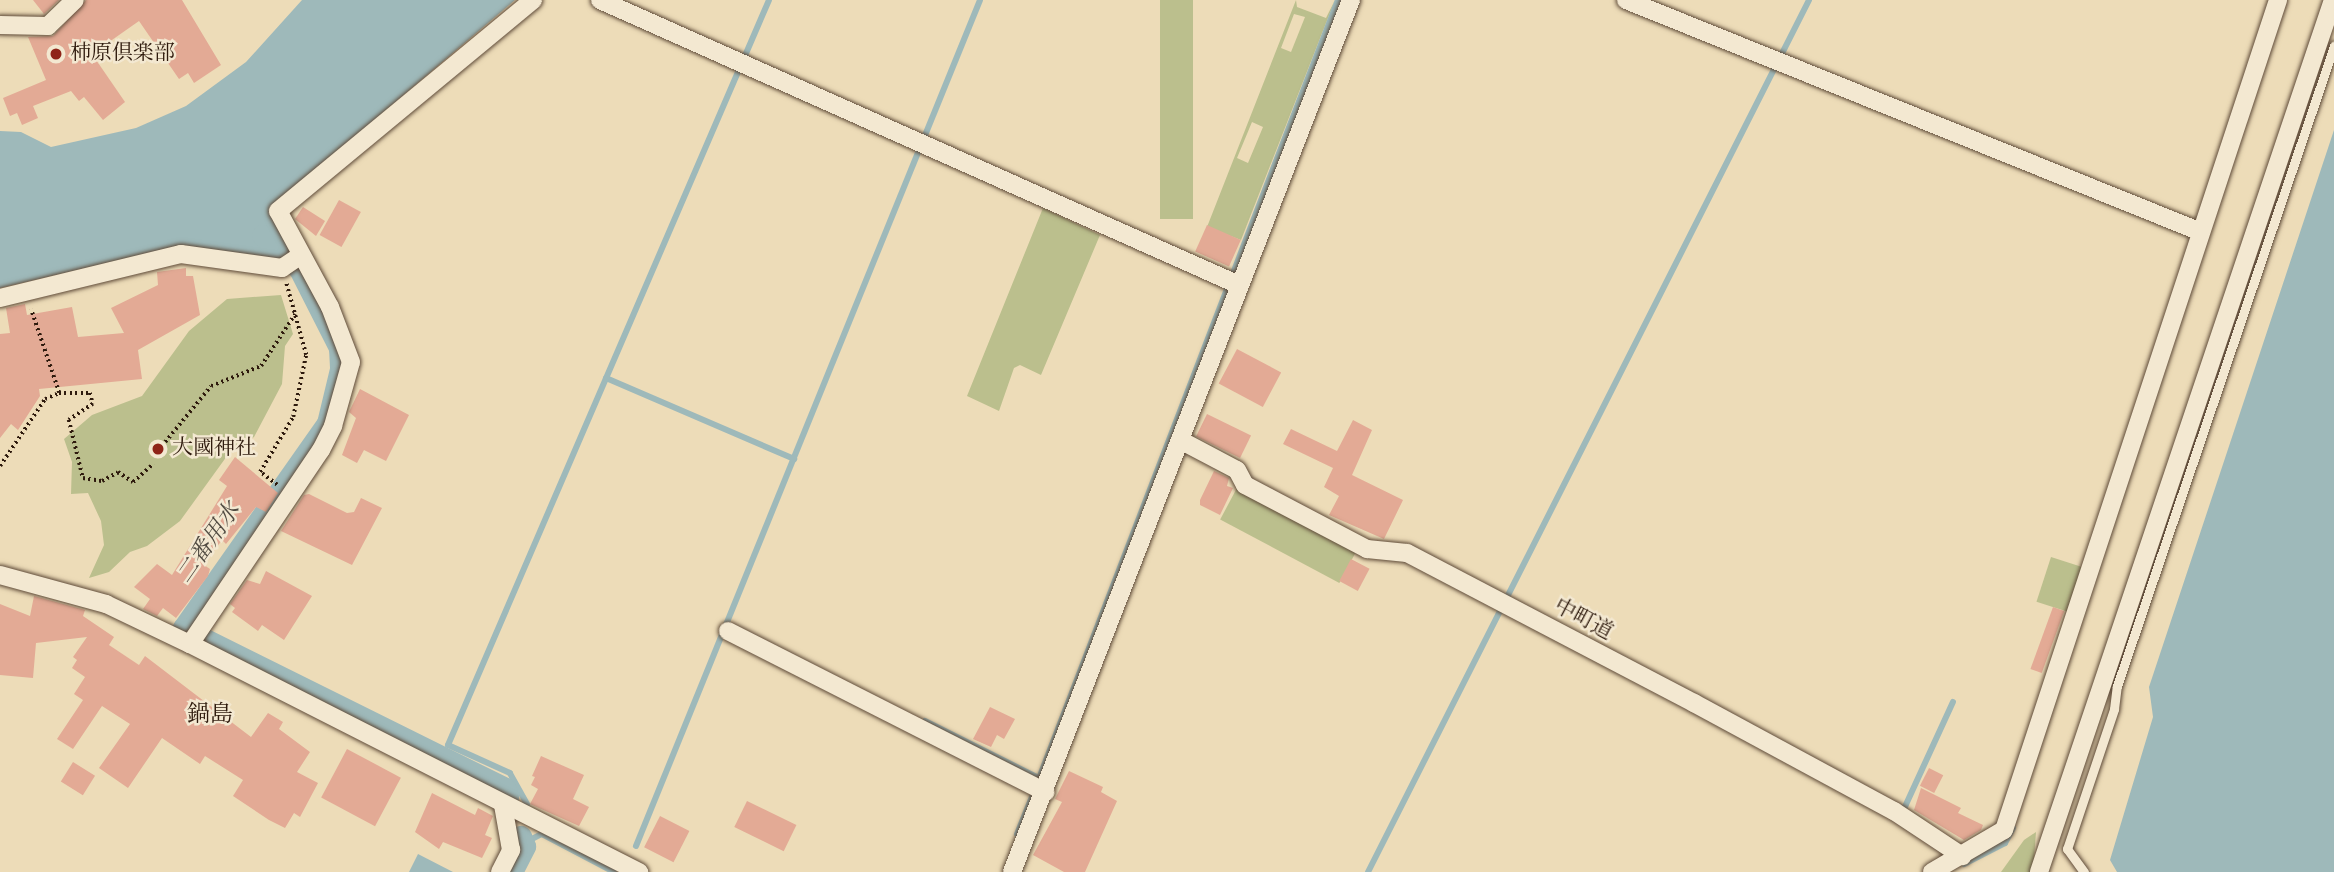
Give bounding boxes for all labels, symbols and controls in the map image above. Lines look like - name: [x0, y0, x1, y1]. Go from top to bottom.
- place label: 柿原倶楽部: [70, 41, 175, 67]
- marker: 柿原倶楽部: [48, 46, 64, 62]
- place label: 大國神社: [172, 436, 256, 462]
- marker: 大國神社: [150, 441, 166, 457]
- water label: 二番用水: [172, 498, 248, 590]
- street label: 中町道: [1549, 594, 1617, 646]
- district label: 鍋島: [187, 702, 233, 730]

